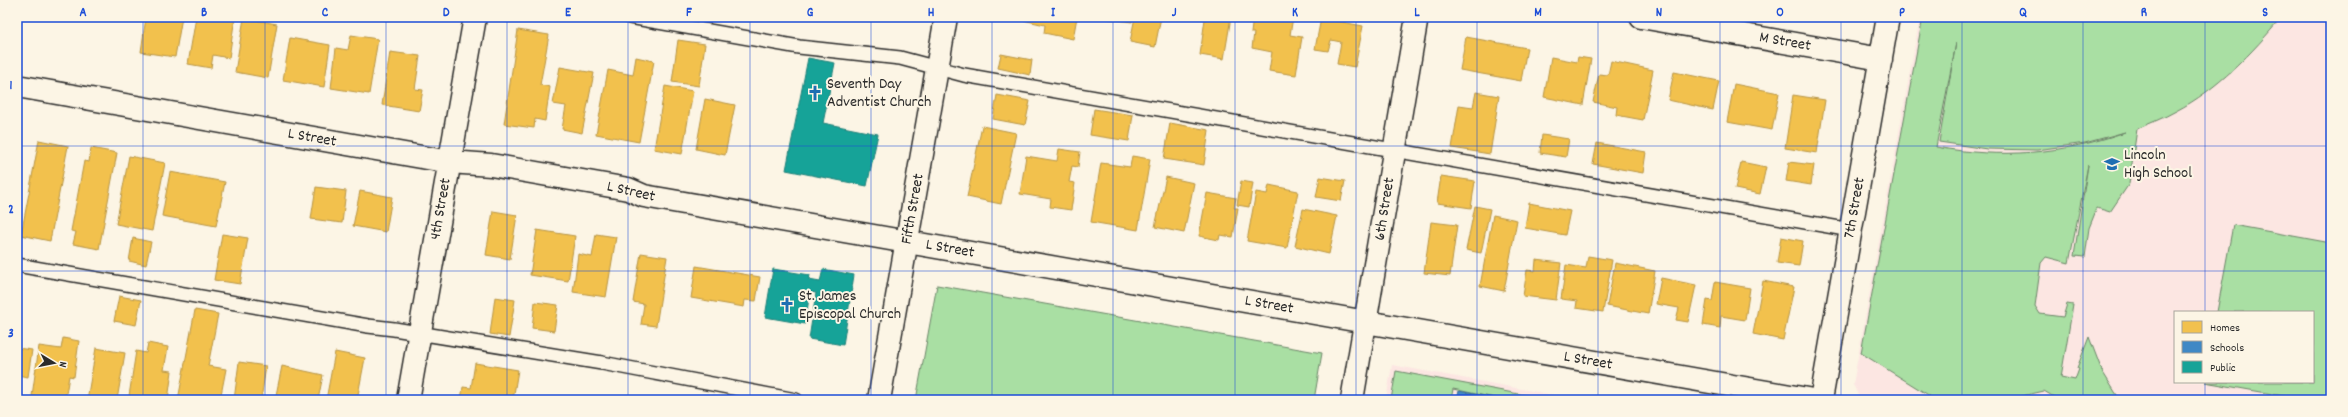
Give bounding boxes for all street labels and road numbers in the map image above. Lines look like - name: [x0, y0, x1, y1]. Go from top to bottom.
- street label: M Street: [1757, 26, 1813, 58]
- street label: L Street: [286, 122, 338, 154]
- street label: Fifth Street: [895, 172, 931, 246]
- street label: L Street: [604, 175, 658, 209]
- street label: 7th Street: [1838, 175, 1872, 240]
- street label: 4th Street: [424, 176, 458, 242]
- street label: 6th Street: [1369, 176, 1401, 242]
- street label: L Street: [924, 233, 976, 265]
- street label: L Street: [1243, 289, 1295, 321]
- street label: L Street: [1562, 345, 1614, 377]

